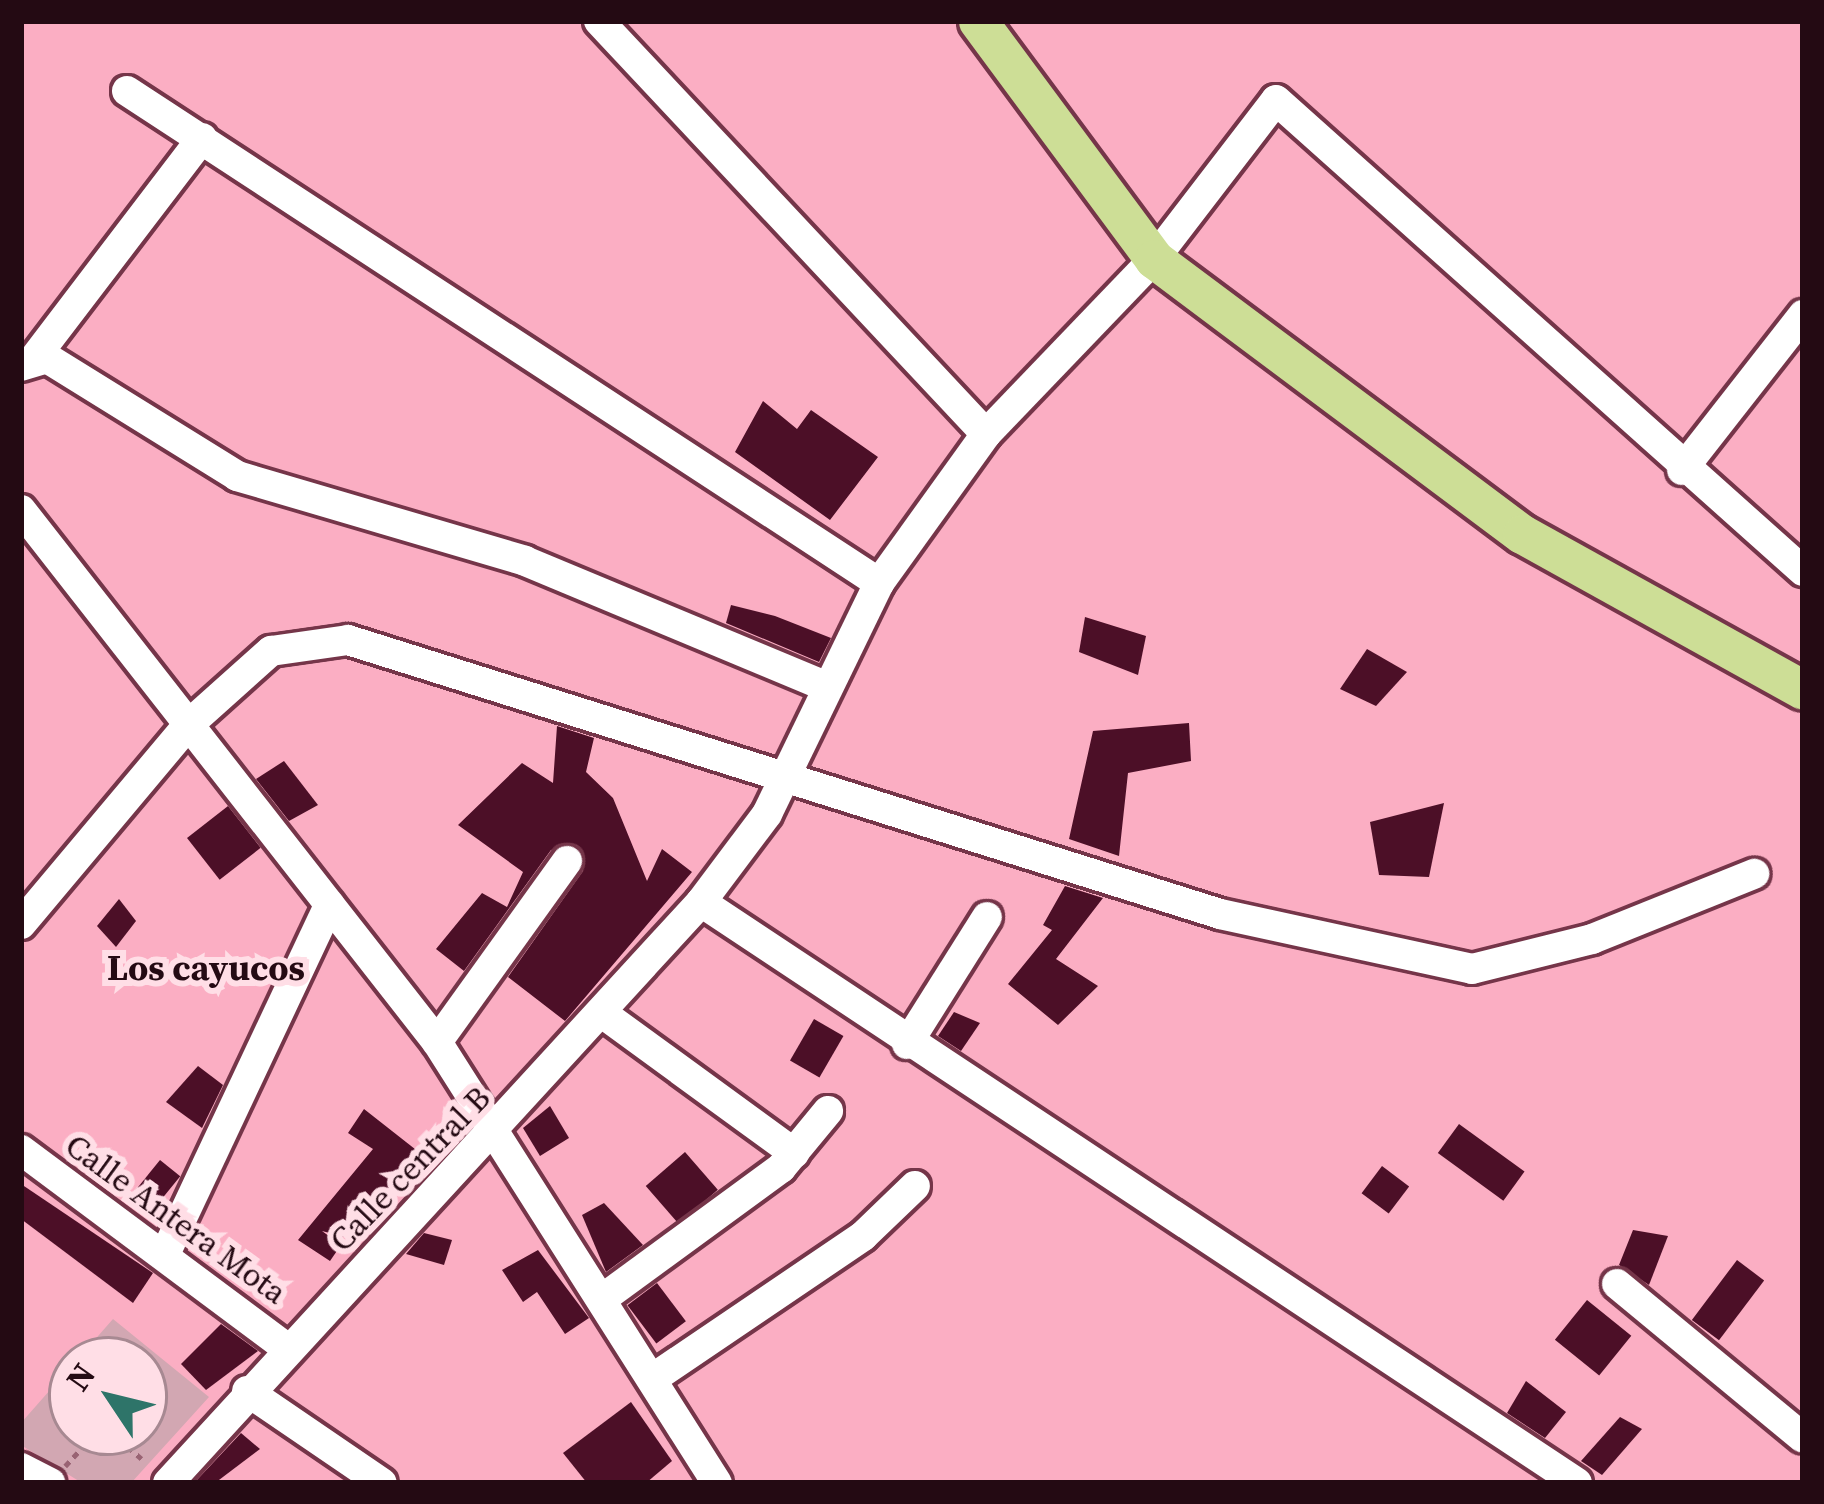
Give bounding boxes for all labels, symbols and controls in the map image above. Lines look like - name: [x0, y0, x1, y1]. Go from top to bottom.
- district label: Los cayucos: [107, 946, 305, 990]
- street label: Calle central B: [321, 1078, 499, 1260]
- street label: Calle Antera Mota: [58, 1126, 294, 1312]
- north arrow: [48, 1336, 168, 1456]
- text: N: [55, 1354, 106, 1400]

